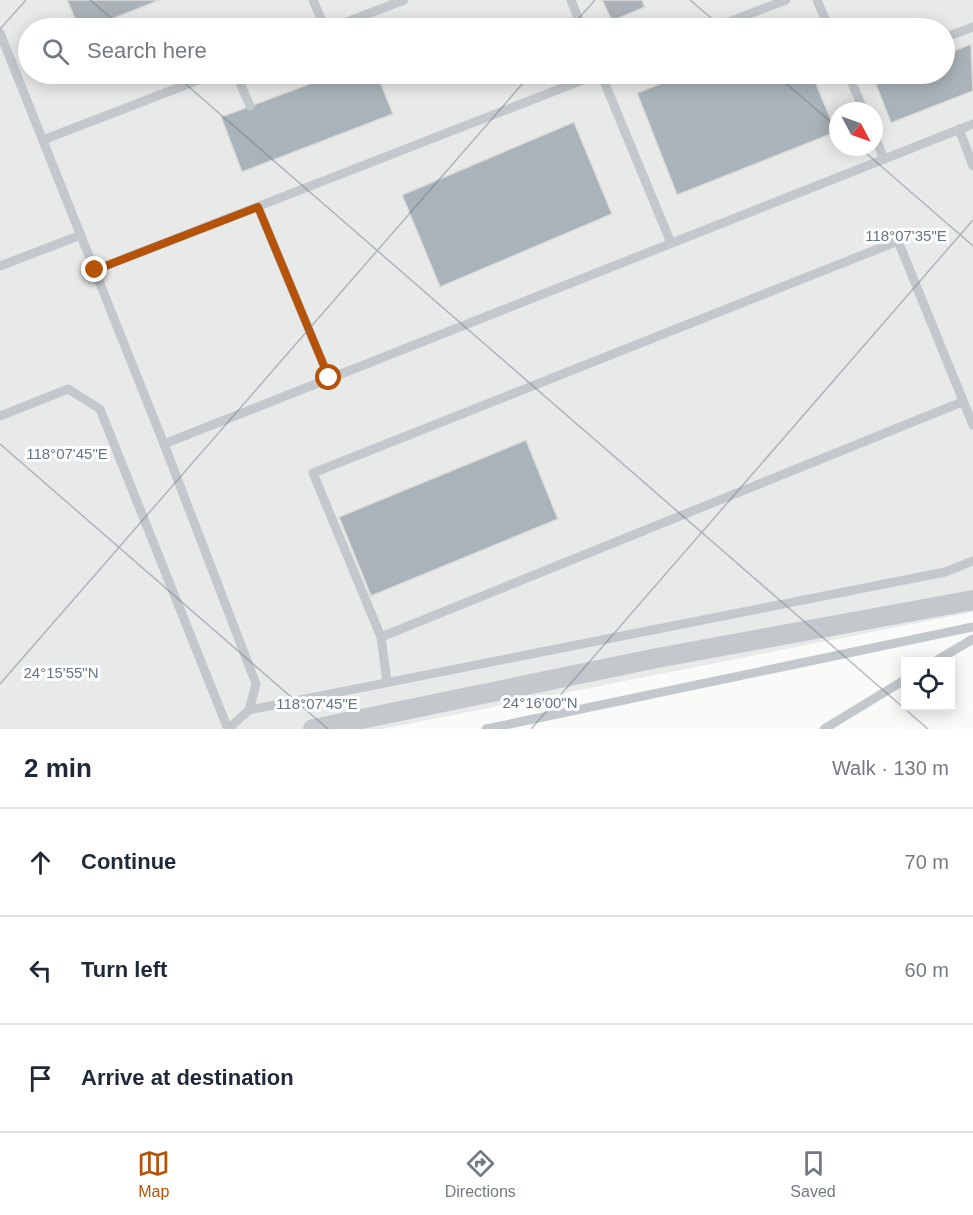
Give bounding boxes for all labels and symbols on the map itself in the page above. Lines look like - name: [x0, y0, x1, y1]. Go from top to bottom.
- north arrow: [829, 102, 883, 156]
- text: 118°07'35"E: [865, 227, 947, 244]
- route end: [81, 256, 107, 282]
- route start: [315, 364, 341, 390]
- text: 118°07'45"E: [26, 445, 108, 462]
- text: 24°15'55"N: [23, 664, 99, 681]
- text: 24°16'00"N: [502, 694, 578, 711]
- text: 118°07'45"E: [276, 695, 358, 712]

